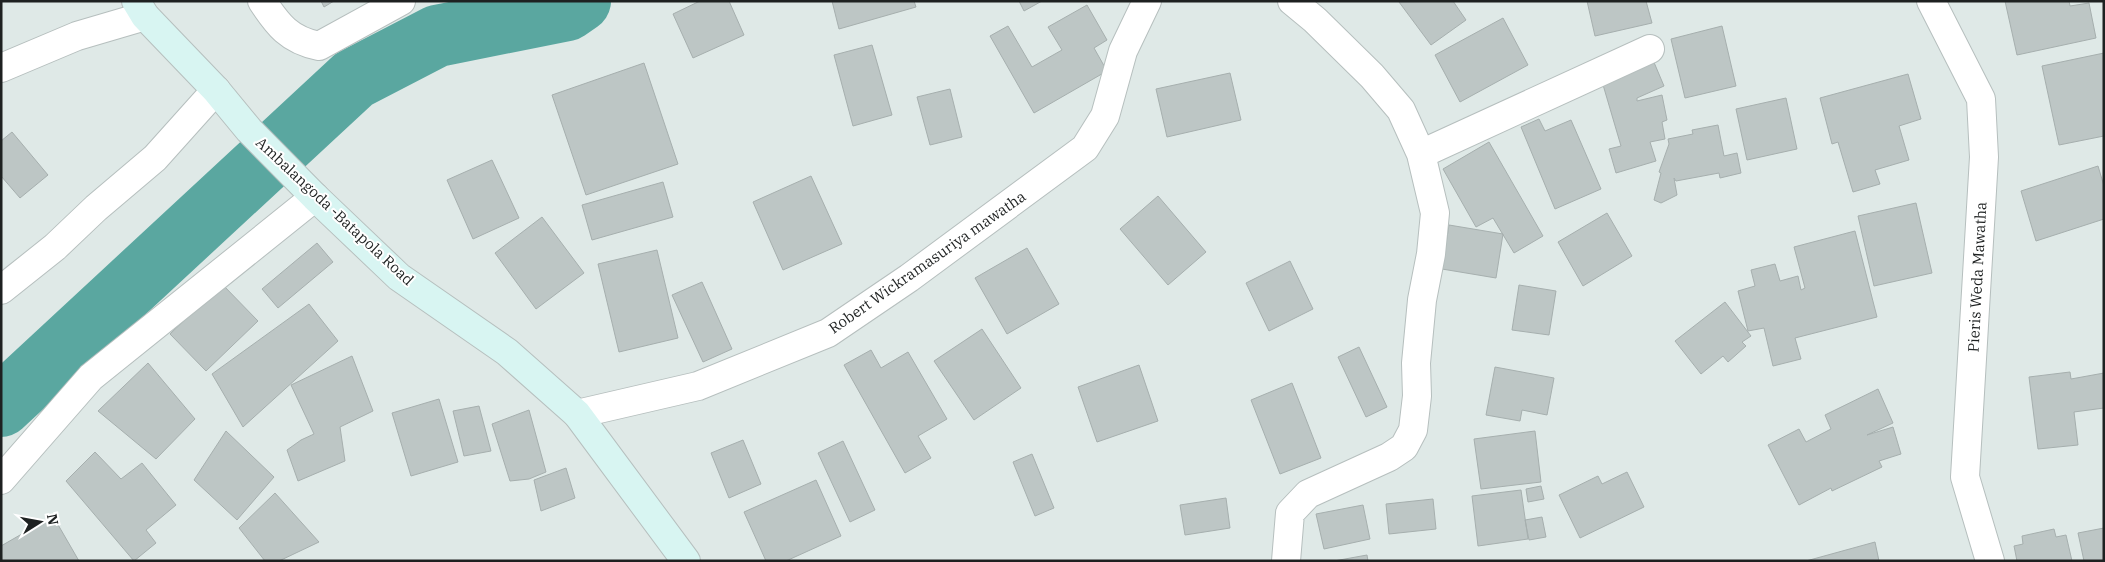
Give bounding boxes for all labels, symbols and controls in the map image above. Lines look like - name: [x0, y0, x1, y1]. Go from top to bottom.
- street label: Ambalangoda -Batapola Road: [252, 133, 418, 289]
- street label: Robert Wickramasuriya mawatha: [825, 186, 1029, 338]
- street label: Pieris Weda Mawatha: [1964, 201, 1990, 353]
- north arrow: [15, 497, 65, 547]
- text: N: [43, 512, 63, 527]

